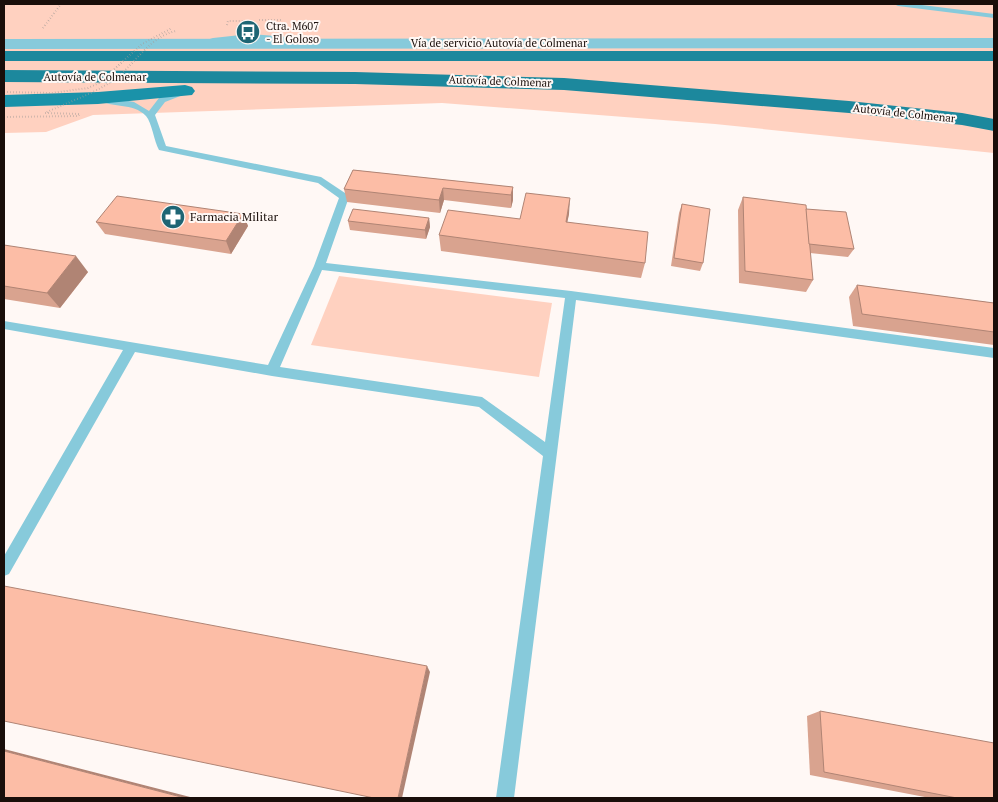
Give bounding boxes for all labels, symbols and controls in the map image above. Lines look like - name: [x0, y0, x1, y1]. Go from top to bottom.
- bus stop icon: Ctra. M607 - El Goloso: [235, 19, 261, 45]
- place label: Ctra. M607 - El Goloso: [266, 19, 319, 46]
- street label: Vía de servicio Autovía de Colmenar: [411, 36, 588, 50]
- street label: Autovía de Colmenar: [44, 70, 147, 84]
- street label: Autovía de Colmenar: [448, 72, 552, 90]
- street label: Autovía de Colmenar: [852, 101, 957, 125]
- pharmacy icon: Farmacia Militar: [160, 204, 186, 230]
- place label: Farmacia Militar: [190, 209, 279, 224]

